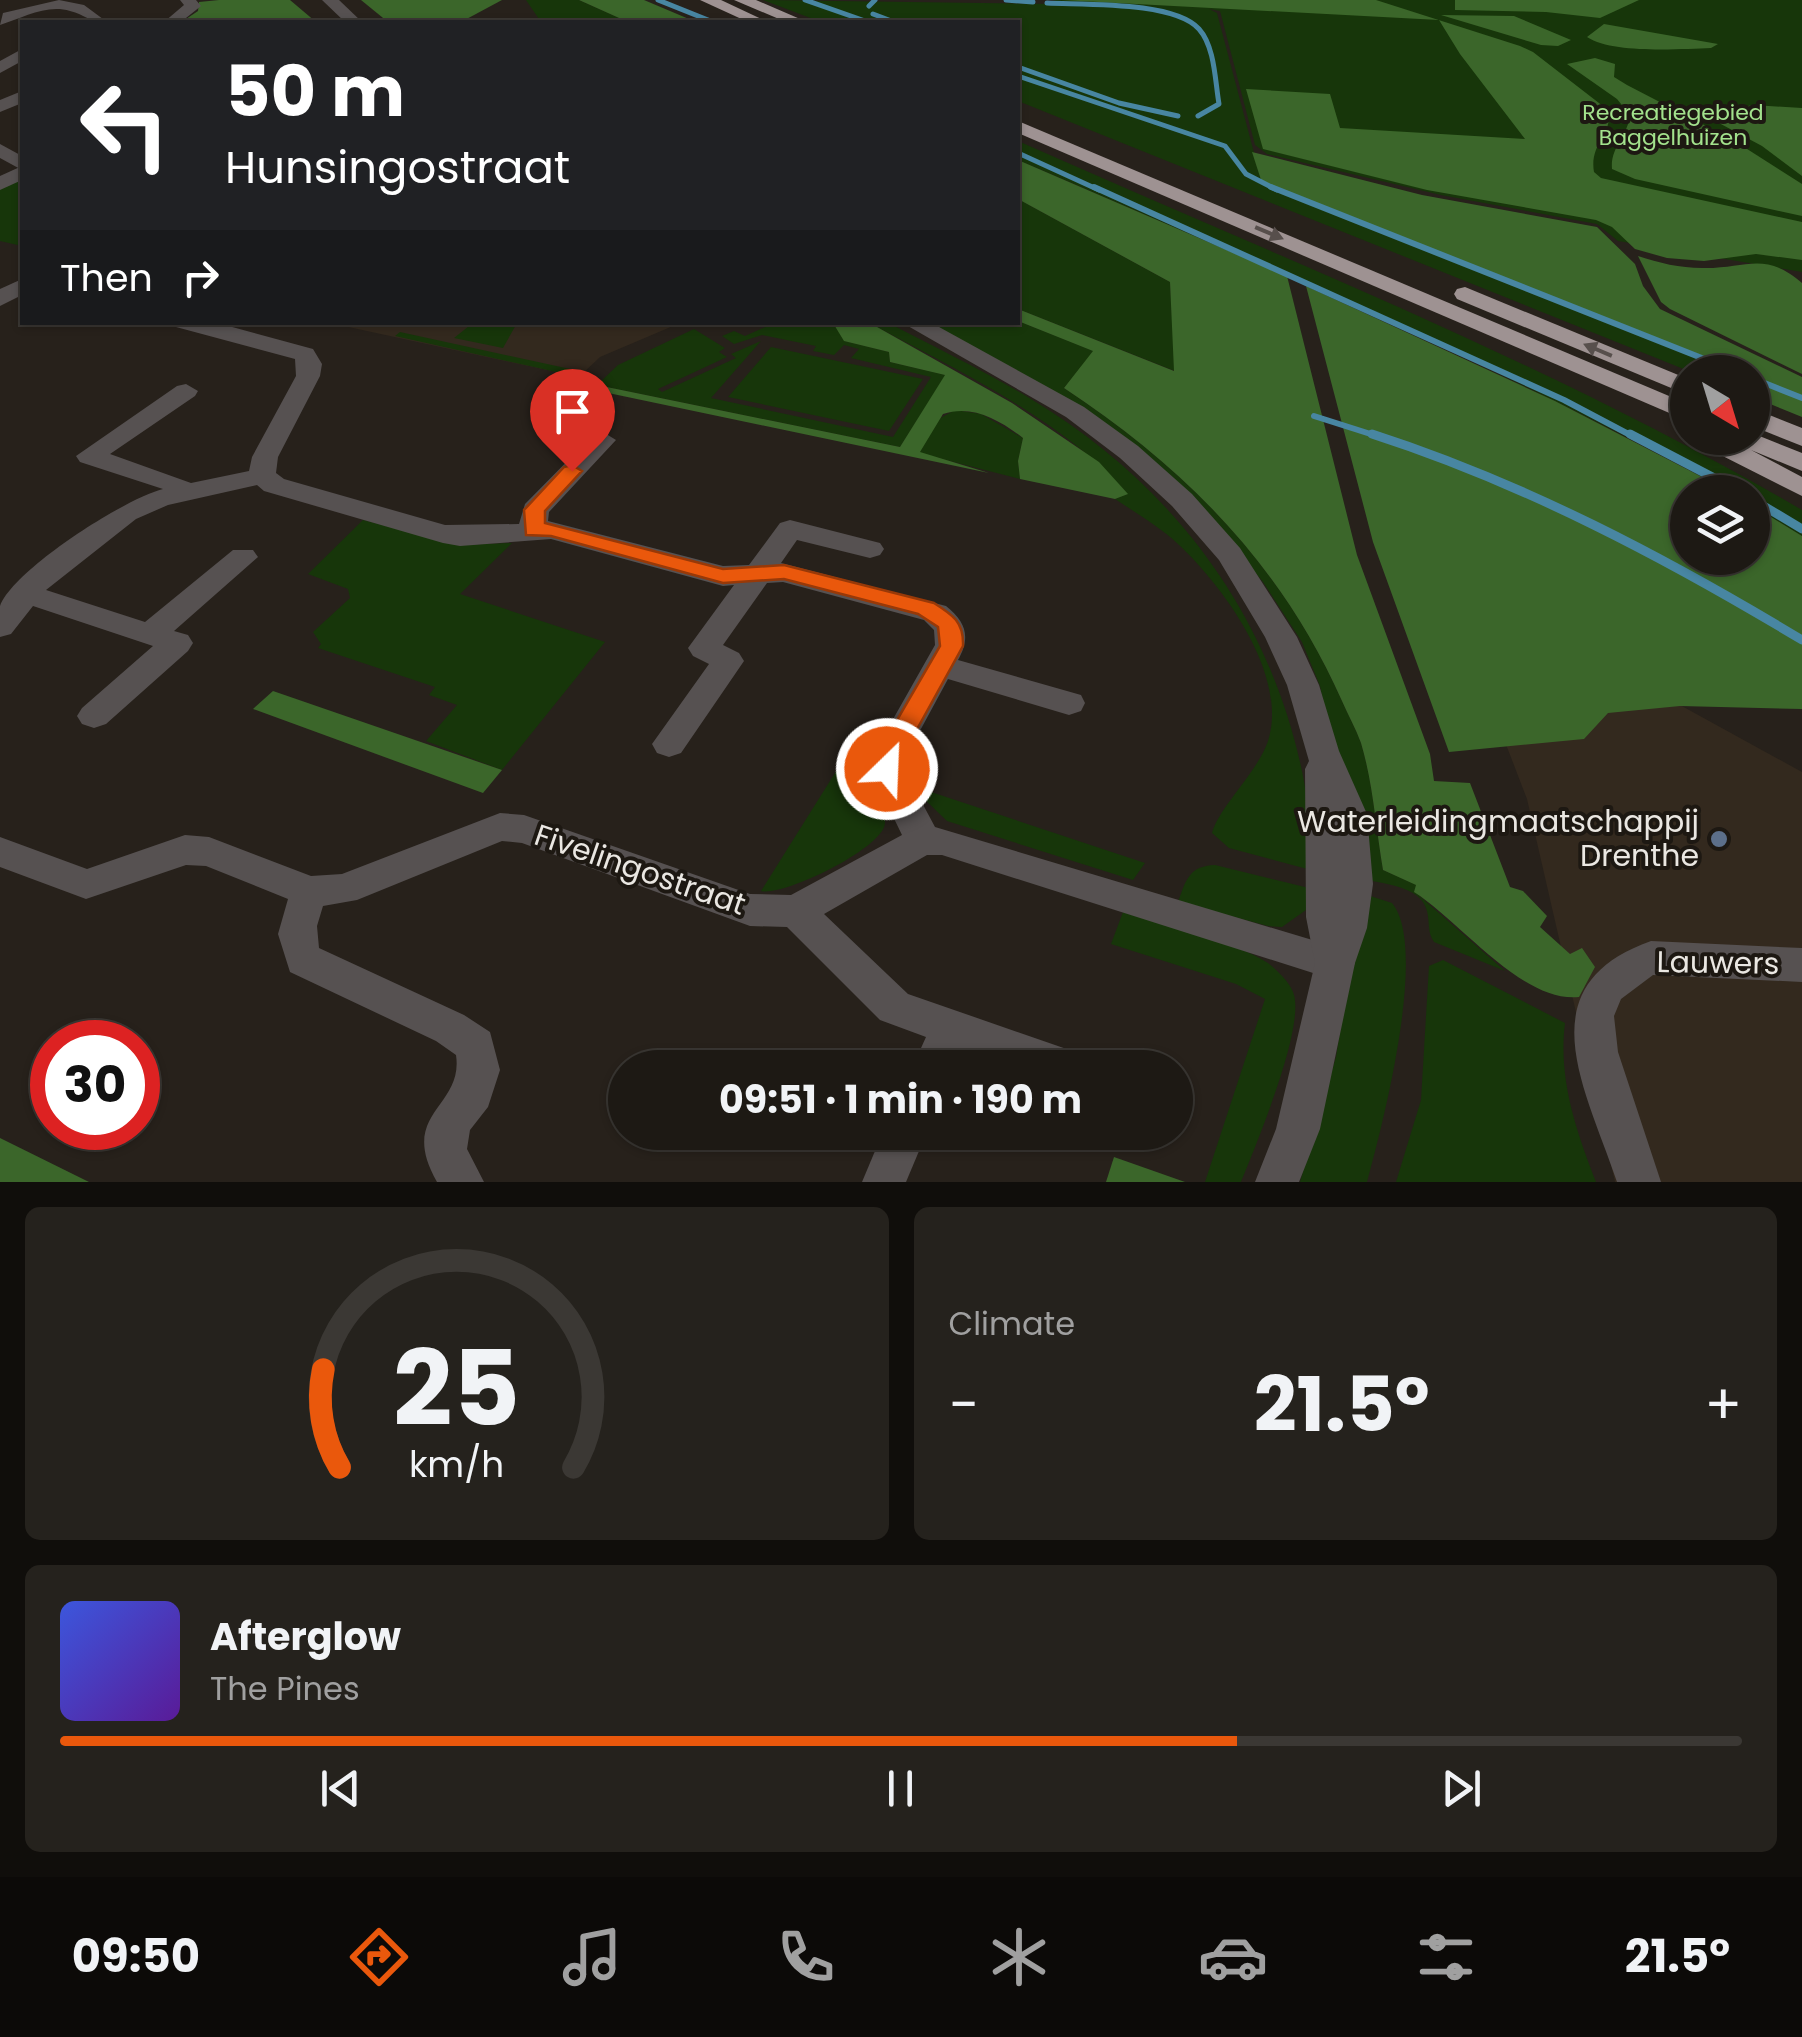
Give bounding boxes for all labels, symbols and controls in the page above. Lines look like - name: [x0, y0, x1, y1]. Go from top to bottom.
- text: 50 m: [225, 42, 405, 141]
- icon: left: [60, 60, 190, 190]
- park label: Recreatiegebied Baggelhuizen: [1582, 97, 1764, 153]
- text: Hunsingostraat: [225, 136, 570, 199]
- one-way arrow: [1254, 225, 1284, 241]
- icon: right: [173, 250, 228, 305]
- text: Then: [60, 251, 153, 304]
- one-way arrow: [1583, 342, 1613, 358]
- north arrow: [1670, 355, 1770, 455]
- map controls: [1670, 355, 1770, 575]
- pin: [530, 369, 615, 472]
- icon: arrive: [545, 384, 600, 439]
- button: layers: [1670, 475, 1770, 575]
- position arrow: [835, 717, 939, 821]
- place label: Waterleidingmaatschappij Drenthe: [1297, 800, 1699, 877]
- street label: Fivelingostraat: [529, 813, 751, 926]
- marker: Waterleidingmaatschappij Drenthe: [1708, 828, 1730, 850]
- street label: Lauwers: [1656, 940, 1780, 985]
- speed limit sign: 30: [30, 1020, 160, 1150]
- text: 09:51 · 1 min · 190 m: [719, 1073, 1082, 1126]
- text: Climate: [949, 1301, 1075, 1346]
- text: 25: [393, 1316, 520, 1461]
- text: 21.5°: [1254, 1352, 1429, 1457]
- text: −: [949, 1366, 979, 1443]
- text: +: [1704, 1366, 1742, 1443]
- text: km/h: [409, 1439, 504, 1490]
- text: Afterglow: [210, 1610, 401, 1663]
- text: The Pines: [210, 1666, 360, 1711]
- icon: previous: [313, 1761, 368, 1816]
- icon: pause: [873, 1761, 928, 1816]
- icon: next: [1434, 1761, 1489, 1816]
- icon: directions: [344, 1922, 414, 1992]
- icon: music: [557, 1922, 627, 1992]
- icon: phone: [771, 1922, 841, 1992]
- icon: climate: [984, 1922, 1054, 1992]
- icon: car: [1198, 1922, 1268, 1992]
- icon: filters: [1411, 1922, 1481, 1992]
- text: 09:50: [72, 1925, 200, 1988]
- text: 21.5°: [1625, 1925, 1730, 1988]

